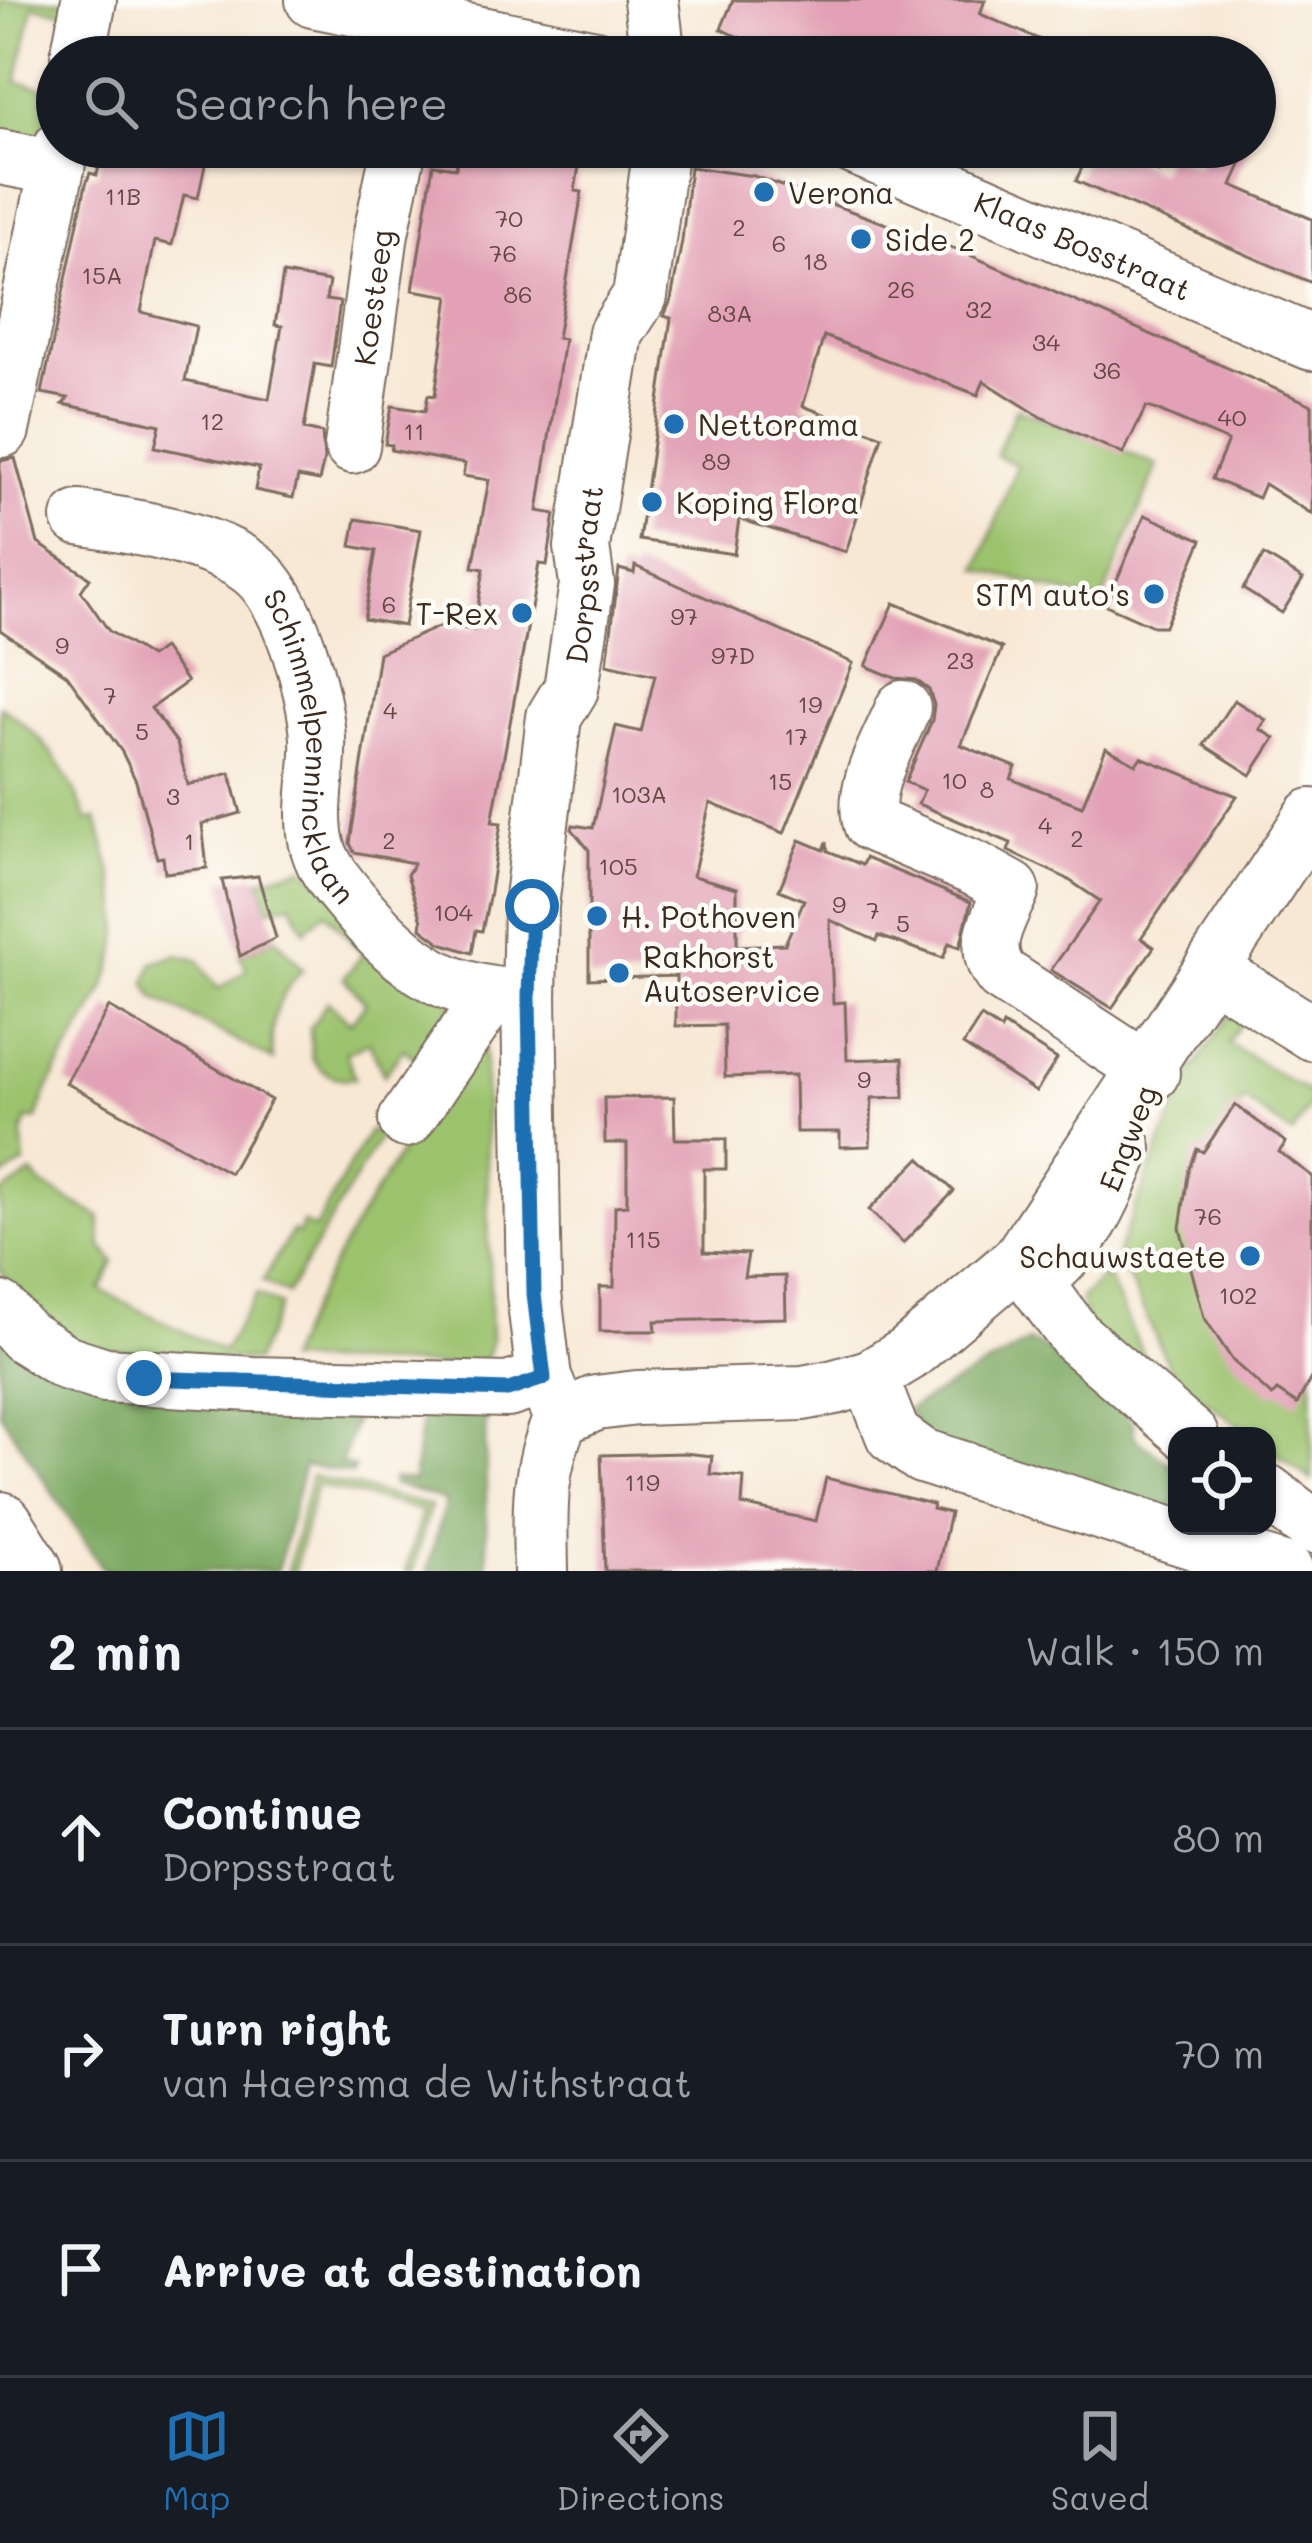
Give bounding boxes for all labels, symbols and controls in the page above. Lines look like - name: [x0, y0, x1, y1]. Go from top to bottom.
- search box: [36, 36, 1276, 168]
- icon: search: [78, 69, 144, 135]
- text: Search here: [174, 73, 448, 131]
- place label: Verona: [788, 172, 894, 212]
- marker: Verona: [751, 179, 777, 205]
- house number: 11B: [105, 180, 141, 211]
- street label: Klaas Bosstraat: [968, 181, 1197, 309]
- house number: 70: [495, 202, 523, 233]
- house number: 2: [732, 211, 746, 242]
- place label: Side 2: [885, 219, 975, 259]
- marker: Side 2: [848, 226, 874, 252]
- street label: Koesteeg: [343, 227, 401, 368]
- house number: 6: [772, 227, 786, 258]
- house number: 76: [489, 237, 517, 268]
- house number: 18: [802, 245, 828, 276]
- house number: 15A: [81, 259, 123, 290]
- house number: 26: [887, 273, 915, 304]
- house number: 86: [503, 278, 533, 309]
- house number: 32: [965, 293, 993, 324]
- house number: 83A: [707, 297, 753, 328]
- house number: 34: [1032, 326, 1060, 357]
- house number: 36: [1093, 354, 1121, 385]
- house number: 40: [1218, 401, 1247, 432]
- place label: Nettorama: [698, 404, 859, 444]
- house number: 12: [200, 405, 224, 436]
- marker: Nettorama: [661, 411, 687, 437]
- house number: 11: [403, 415, 425, 446]
- house number: 89: [702, 445, 730, 476]
- street label: Dorpsstraat: [555, 482, 612, 666]
- place label: Koping Flora: [676, 482, 859, 522]
- marker: Koping Flora: [639, 489, 665, 515]
- place label: STM auto's: [976, 574, 1130, 614]
- street label: Schimmelpennincklaan: [255, 581, 365, 912]
- marker: STM auto's: [1141, 581, 1167, 607]
- house number: 6: [382, 588, 396, 619]
- place label: T-Rex: [416, 593, 498, 633]
- marker: T-Rex: [509, 600, 535, 626]
- house number: 97: [670, 600, 698, 631]
- house number: 9: [55, 629, 69, 660]
- house number: 97D: [711, 639, 755, 670]
- house number: 23: [946, 644, 974, 675]
- house number: 7: [103, 679, 117, 710]
- house number: 19: [798, 688, 822, 719]
- house number: 4: [383, 694, 397, 725]
- house number: 5: [135, 715, 149, 746]
- house number: 17: [784, 720, 808, 751]
- house number: 10: [941, 764, 967, 795]
- house number: 15: [768, 765, 792, 796]
- house number: 8: [980, 773, 994, 804]
- house number: 103A: [611, 778, 667, 809]
- house number: 3: [166, 780, 180, 811]
- house number: 4: [1038, 809, 1052, 840]
- house number: 2: [1070, 822, 1084, 853]
- house number: 2: [382, 824, 396, 855]
- house number: 1: [184, 825, 194, 856]
- house number: 105: [598, 850, 638, 881]
- route start: [505, 879, 559, 933]
- house number: 9: [832, 888, 846, 919]
- house number: 7: [866, 894, 880, 925]
- house number: 104: [433, 896, 473, 927]
- place label: H. Pothoven: [621, 896, 796, 936]
- marker: H. Pothoven: [584, 903, 610, 929]
- house number: 5: [896, 907, 910, 938]
- place label: Rakhorst Autoservice: [643, 936, 821, 1010]
- marker: Rakhorst Autoservice: [606, 960, 632, 986]
- house number: 9: [857, 1063, 871, 1094]
- street label: Engweg: [1089, 1079, 1165, 1197]
- house number: 76: [1194, 1200, 1222, 1231]
- house number: 115: [625, 1223, 661, 1254]
- place label: Schauwstaete: [1019, 1236, 1226, 1276]
- marker: Schauwstaete: [1237, 1243, 1263, 1269]
- house number: 102: [1219, 1279, 1257, 1310]
- route end: [117, 1351, 171, 1405]
- map controls: [1168, 1427, 1276, 1535]
- button: locate: [1168, 1427, 1276, 1535]
- house number: 119: [624, 1466, 660, 1497]
- text: 2 min: [48, 1616, 182, 1683]
- text: Walk · 150 m: [1025, 1624, 1264, 1675]
- text: Continue: [162, 1782, 362, 1840]
- icon: ahead: [48, 1804, 114, 1870]
- text: 80 m: [1173, 1811, 1264, 1862]
- text: Dorpsstraat: [162, 1840, 396, 1891]
- text: Turn right: [162, 1998, 391, 2056]
- icon: right: [48, 2020, 114, 2086]
- text: 70 m: [1175, 2027, 1264, 2078]
- text: van Haersma de Withstraat: [162, 2056, 692, 2107]
- icon: arrive: [48, 2236, 114, 2302]
- text: Arrive at destination: [162, 2240, 642, 2298]
- tab: Map: [163, 2403, 230, 2518]
- tab: Directions: [557, 2403, 724, 2518]
- tab: Saved: [1051, 2403, 1149, 2518]

